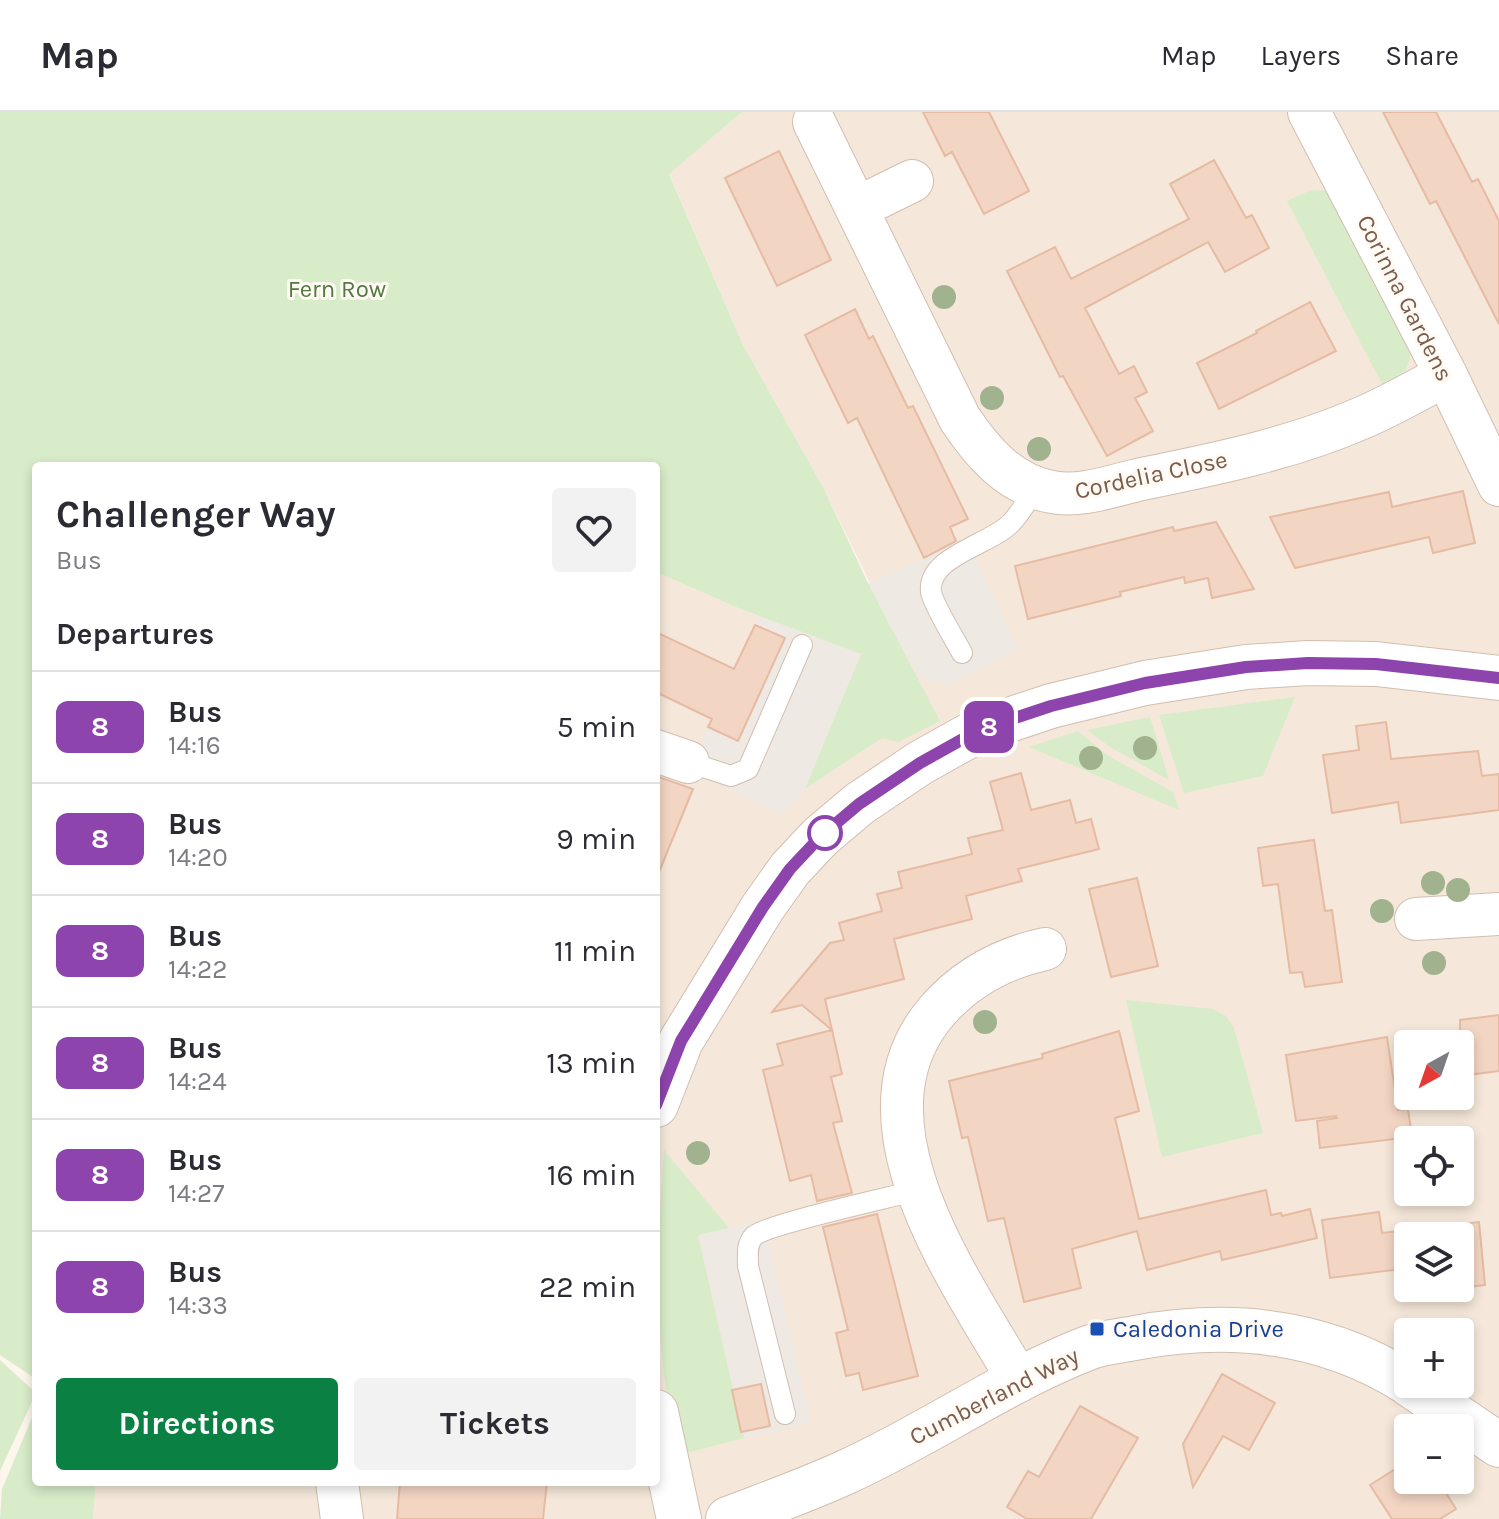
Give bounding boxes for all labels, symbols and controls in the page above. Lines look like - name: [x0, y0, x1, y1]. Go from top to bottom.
- text: Map: [40, 33, 119, 78]
- text: Map: [1161, 39, 1216, 72]
- text: Layers: [1260, 39, 1341, 72]
- text: Share: [1385, 39, 1459, 72]
- street label: Corinna Gardens: [1351, 210, 1459, 386]
- park label: Fern Row: [288, 275, 386, 303]
- street label: Cordelia Close: [1072, 445, 1230, 505]
- button: heart: [552, 488, 636, 572]
- text: Challenger Way: [56, 492, 336, 537]
- text: Bus: [56, 545, 102, 576]
- text: Departures: [56, 616, 214, 652]
- text: Bus: [168, 694, 222, 730]
- line badge: 8: [963, 701, 1015, 753]
- text: 5 min: [557, 709, 636, 745]
- text: 8: [91, 710, 109, 743]
- text: 8: [980, 710, 998, 743]
- text: 14:16: [168, 730, 221, 761]
- text: Bus: [168, 806, 222, 842]
- unlabelled marker: [808, 816, 842, 850]
- text: 9 min: [556, 821, 636, 857]
- text: 8: [91, 822, 109, 855]
- text: 14:20: [168, 842, 228, 873]
- text: Bus: [168, 918, 222, 954]
- text: 11 min: [554, 933, 636, 969]
- text: 8: [91, 934, 109, 967]
- text: 14:22: [168, 954, 227, 985]
- text: Bus: [168, 1030, 222, 1066]
- north arrow: [1394, 1030, 1474, 1110]
- map controls: [1394, 1030, 1474, 1494]
- text: 13 min: [546, 1045, 636, 1081]
- text: 8: [91, 1046, 109, 1079]
- text: 14:24: [168, 1066, 227, 1097]
- button: locate: [1394, 1126, 1474, 1206]
- text: Bus: [168, 1142, 222, 1178]
- text: 16 min: [547, 1157, 636, 1193]
- text: 8: [91, 1158, 109, 1191]
- text: 14:27: [168, 1178, 224, 1209]
- button: layers: [1394, 1222, 1474, 1302]
- text: Bus: [168, 1254, 222, 1290]
- text: 22 min: [539, 1269, 636, 1305]
- text: 8: [91, 1270, 109, 1303]
- text: 14:33: [168, 1290, 228, 1321]
- place label: Caledonia Drive: [1113, 1315, 1284, 1343]
- button: +: [1394, 1318, 1474, 1398]
- marker: Caledonia Drive: [1088, 1320, 1106, 1338]
- street label: Cumberland Way: [905, 1341, 1083, 1451]
- button: Directions: [56, 1378, 338, 1470]
- button: Tickets: [354, 1378, 636, 1470]
- button: −: [1394, 1414, 1474, 1494]

